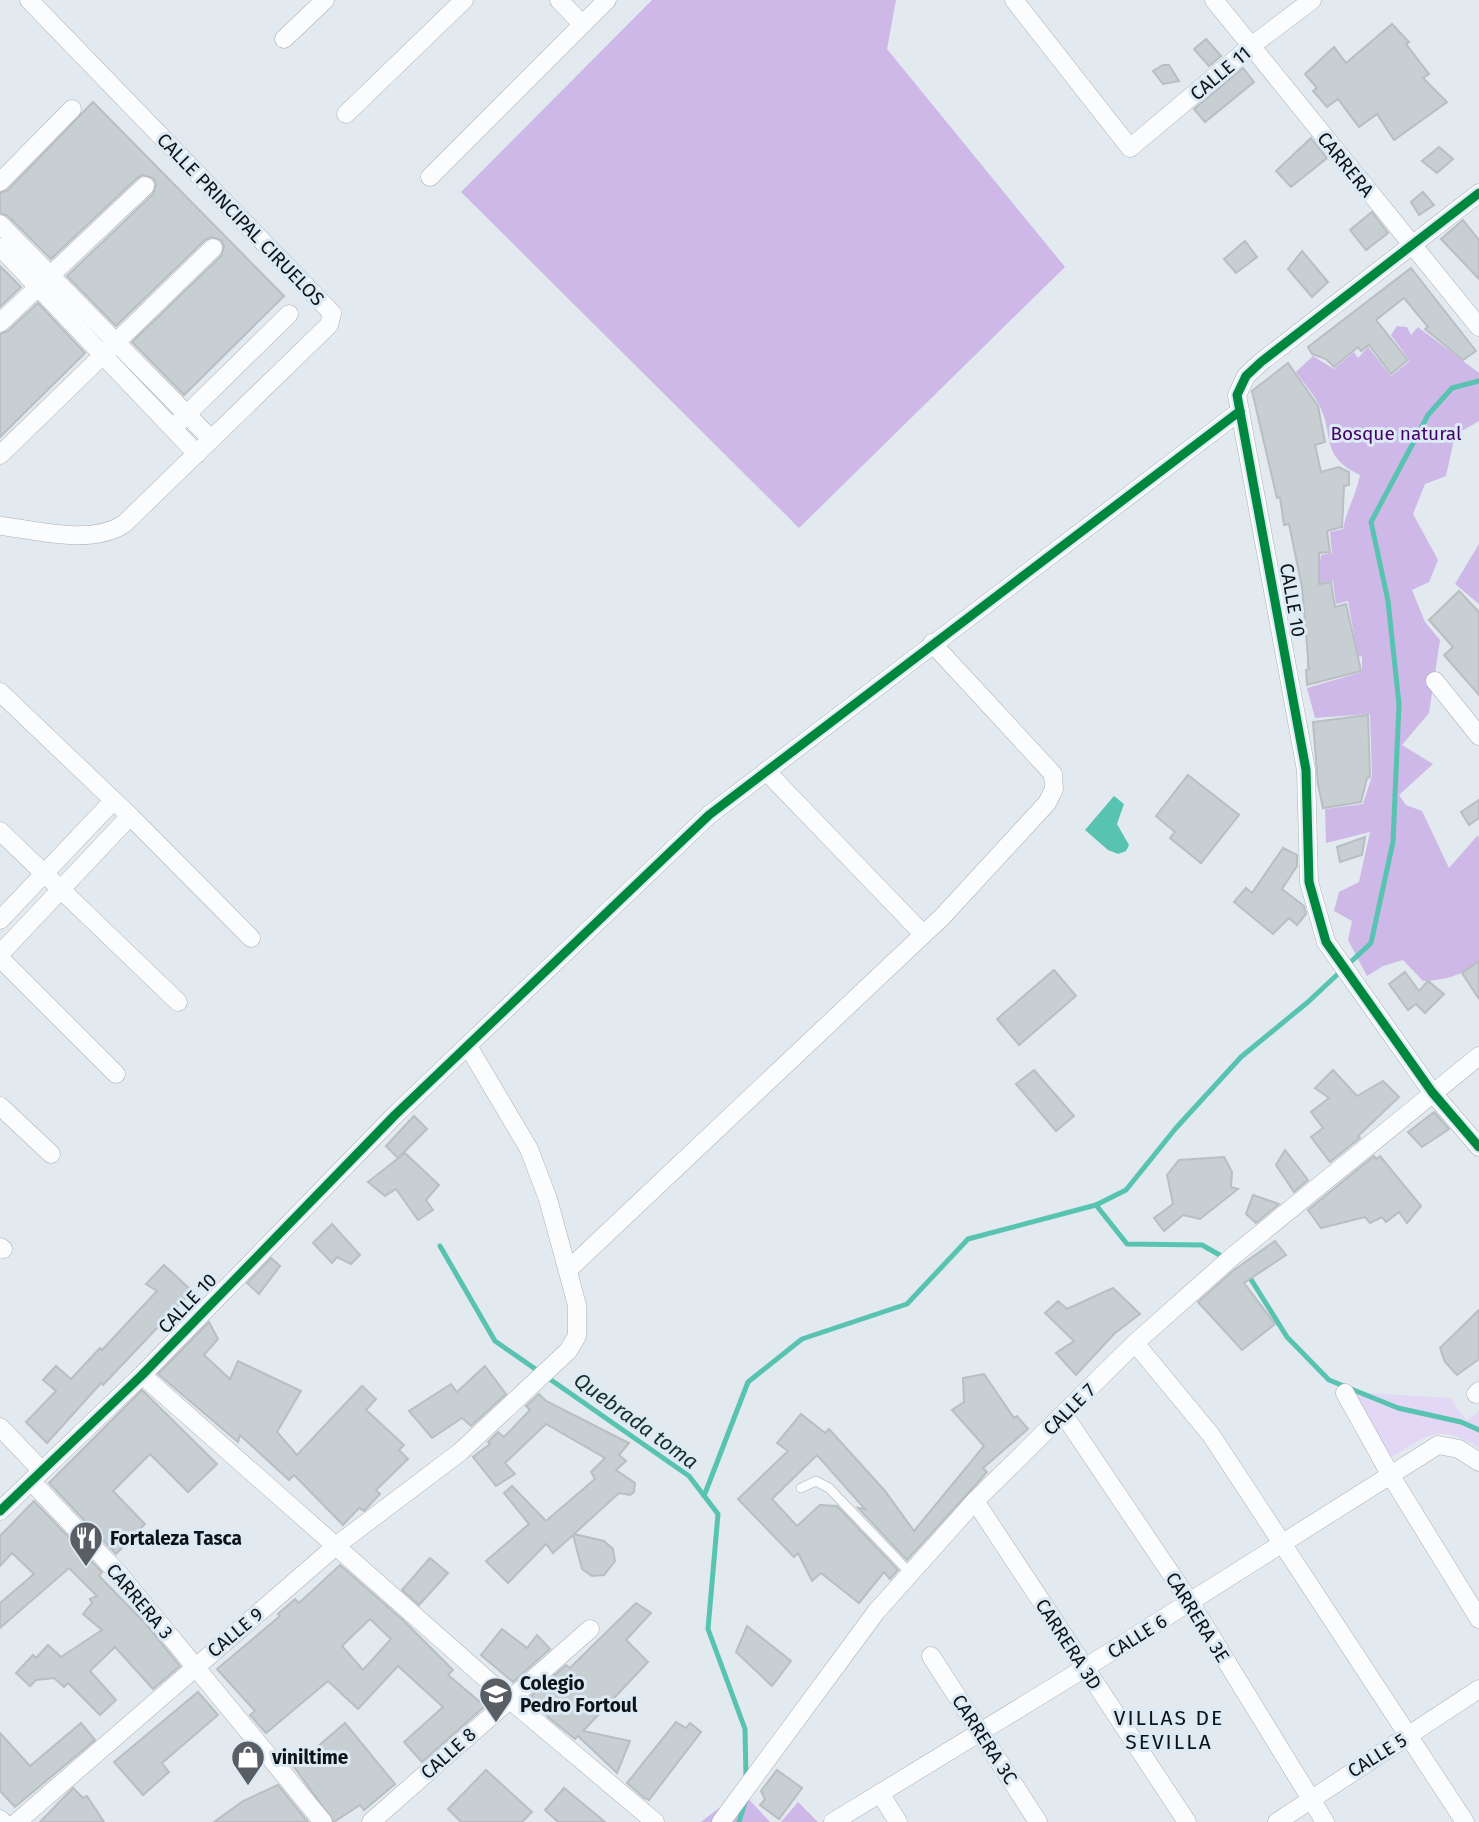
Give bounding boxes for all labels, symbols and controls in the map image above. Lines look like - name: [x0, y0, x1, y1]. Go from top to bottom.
- street label: CALLE 11: [1185, 41, 1255, 105]
- street label: CARRERA: [1312, 127, 1379, 202]
- street label: CALLE PRINCIPAL CIRUELOS: [152, 128, 329, 310]
- park label: Bosque natural: [1330, 422, 1462, 445]
- street label: CALLE 10: [1275, 561, 1310, 639]
- street label: CALLE 10: [153, 1269, 222, 1338]
- water label: Quebrada toma: [569, 1367, 703, 1475]
- street label: CALLE 7: [1039, 1379, 1100, 1440]
- restaurant icon: Fortaleza Tasca: [67, 1519, 105, 1568]
- place label: Fortaleza Tasca: [110, 1527, 242, 1550]
- street label: CARRERA 3: [101, 1559, 178, 1644]
- street label: CARRERA 3E: [1161, 1568, 1234, 1667]
- street label: CARRERA 3D: [1031, 1594, 1106, 1694]
- street label: CALLE 9: [203, 1602, 268, 1662]
- street label: CALLE 6: [1103, 1609, 1171, 1664]
- place label: Colegio Pedro Fortoul: [520, 1672, 638, 1717]
- school or university icon: Colegio Pedro Fortoul: [477, 1675, 515, 1724]
- street label: CARRERA 3C: [947, 1690, 1022, 1789]
- district label: VILLAS DE SEVILLA: [1114, 1705, 1224, 1755]
- street label: CALLE 8: [416, 1723, 481, 1784]
- street label: CALLE 5: [1344, 1728, 1411, 1782]
- shop icon: viniltime: [229, 1738, 267, 1787]
- place label: viniltime: [271, 1746, 348, 1769]

